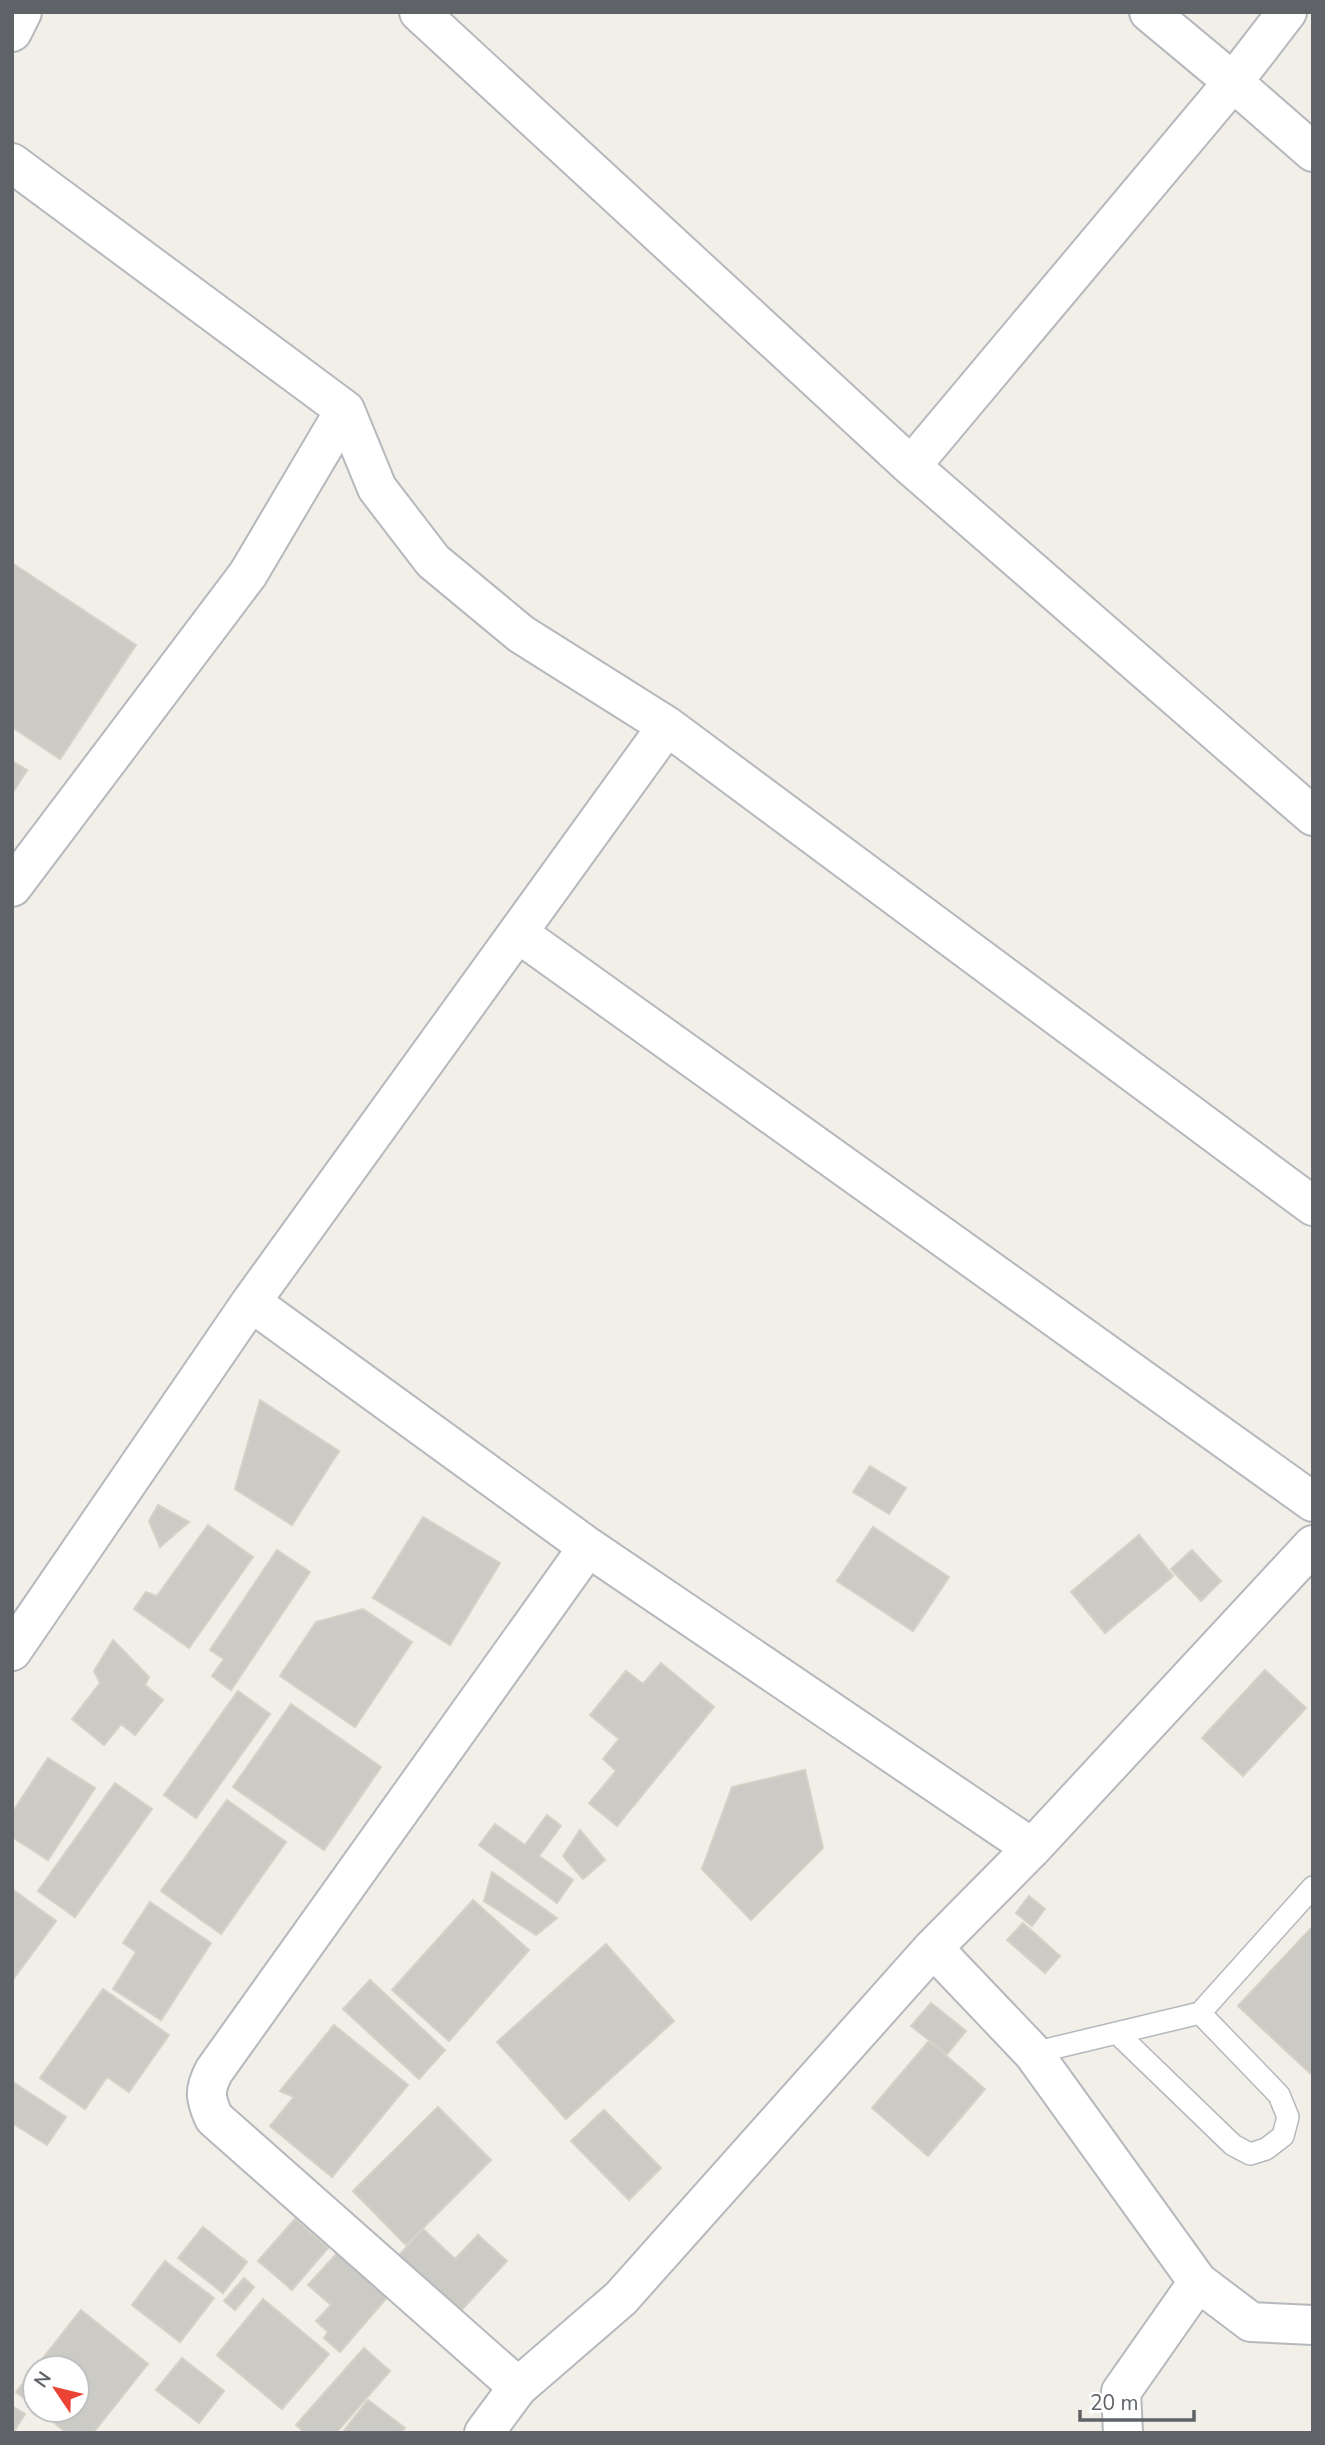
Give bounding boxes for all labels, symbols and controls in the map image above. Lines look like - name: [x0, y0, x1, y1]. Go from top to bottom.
- north arrow: [21, 2354, 91, 2424]
- text: N: [28, 2367, 58, 2393]
- scale bar: [1080, 2378, 1194, 2422]
- text: 20 m: [1090, 2389, 1139, 2417]

